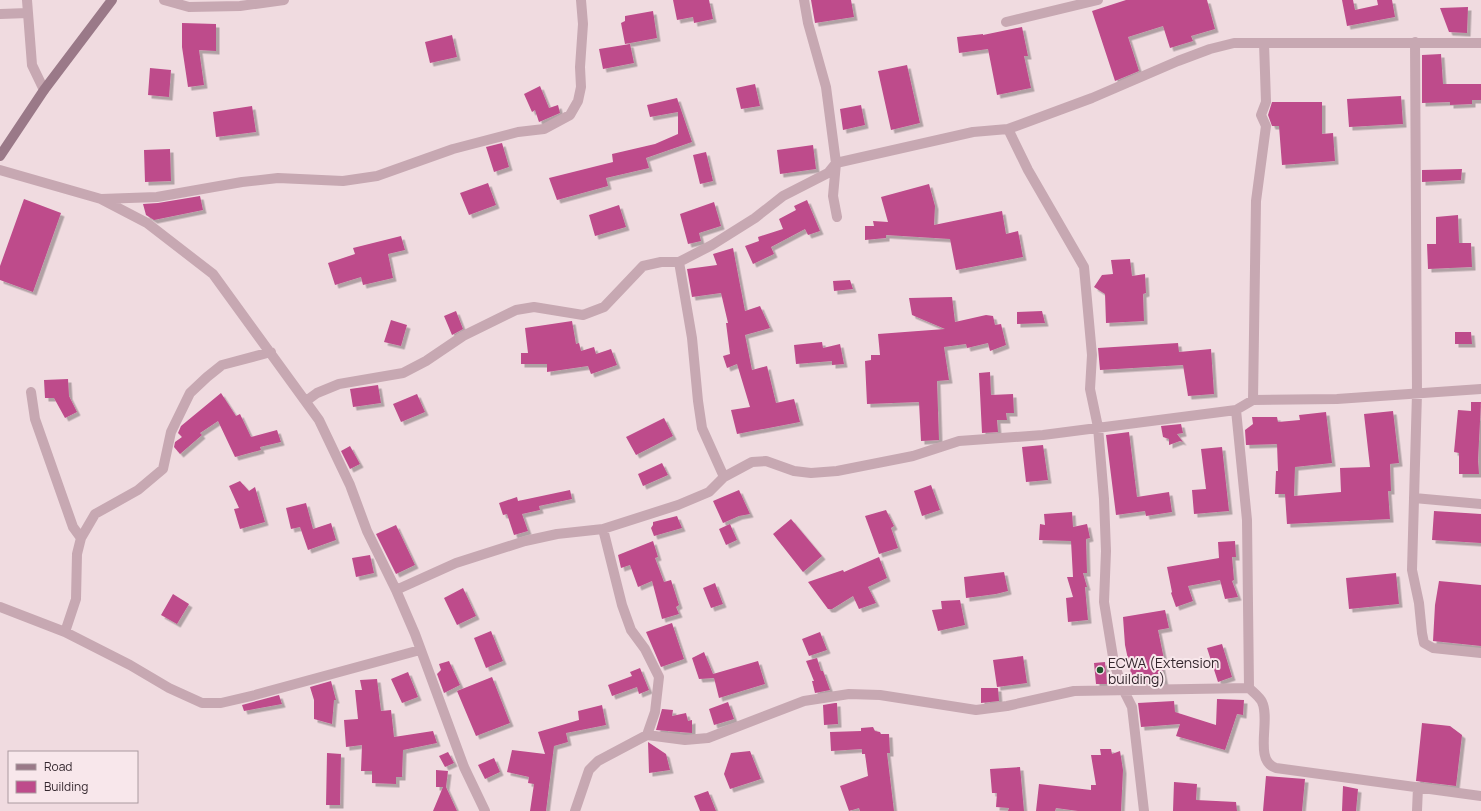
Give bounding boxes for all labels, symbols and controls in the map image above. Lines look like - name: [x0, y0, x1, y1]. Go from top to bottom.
- place label: ECWA (Extension building): [1108, 653, 1219, 688]
- marker: ECWA (Extension building): [1095, 665, 1105, 675]
- legend: [8, 751, 138, 803]
- text: Road: [44, 758, 72, 775]
- text: Building: [44, 778, 88, 795]

